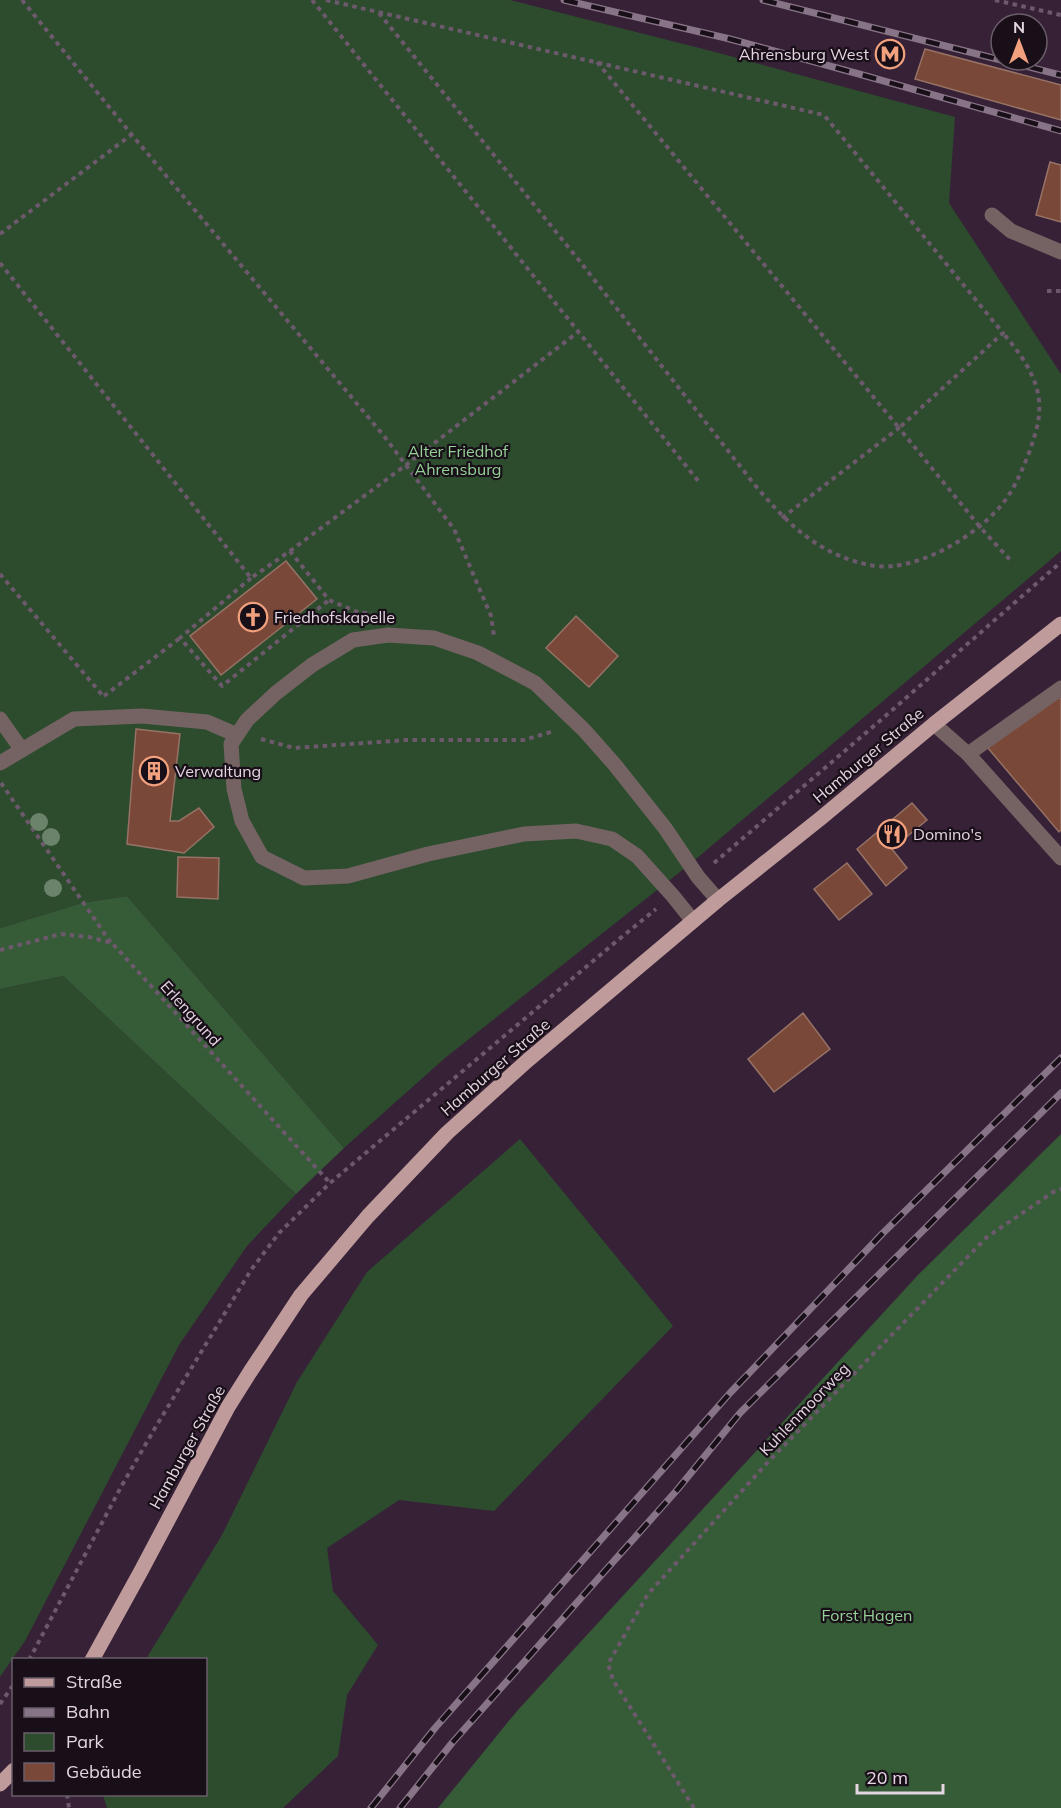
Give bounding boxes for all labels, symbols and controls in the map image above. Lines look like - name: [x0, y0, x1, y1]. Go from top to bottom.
- north arrow: [989, 12, 1049, 72]
- text: N: [1013, 17, 1025, 37]
- metro station icon: Ahrensburg West: [874, 38, 906, 70]
- place label: Ahrensburg West: [739, 44, 869, 64]
- park label: Alter Friedhof Ahrensburg: [408, 441, 509, 479]
- church icon: Friedhofskapelle: [237, 601, 269, 633]
- place label: Friedhofskapelle: [274, 607, 395, 627]
- street label: Hamburger Straße: [809, 703, 927, 807]
- building icon: Verwaltung: [138, 755, 170, 787]
- place label: Verwaltung: [175, 761, 261, 781]
- restaurant icon: Domino's: [876, 818, 908, 850]
- place label: Domino's: [913, 824, 982, 844]
- street label: Erlengrund: [157, 976, 225, 1050]
- street label: Hamburger Straße: [436, 1014, 554, 1120]
- street label: Kuhlenmoorweg: [755, 1358, 853, 1460]
- street label: Hamburger Straße: [145, 1382, 229, 1512]
- park label: Forst Hagen: [822, 1605, 912, 1625]
- legend: [12, 1658, 207, 1796]
- text: Straße: [66, 1670, 122, 1693]
- text: Bahn: [66, 1700, 110, 1723]
- text: Park: [66, 1730, 105, 1753]
- scale bar: [857, 1757, 942, 1795]
- text: Gebäude: [66, 1760, 142, 1783]
- text: 20 m: [866, 1766, 908, 1789]

